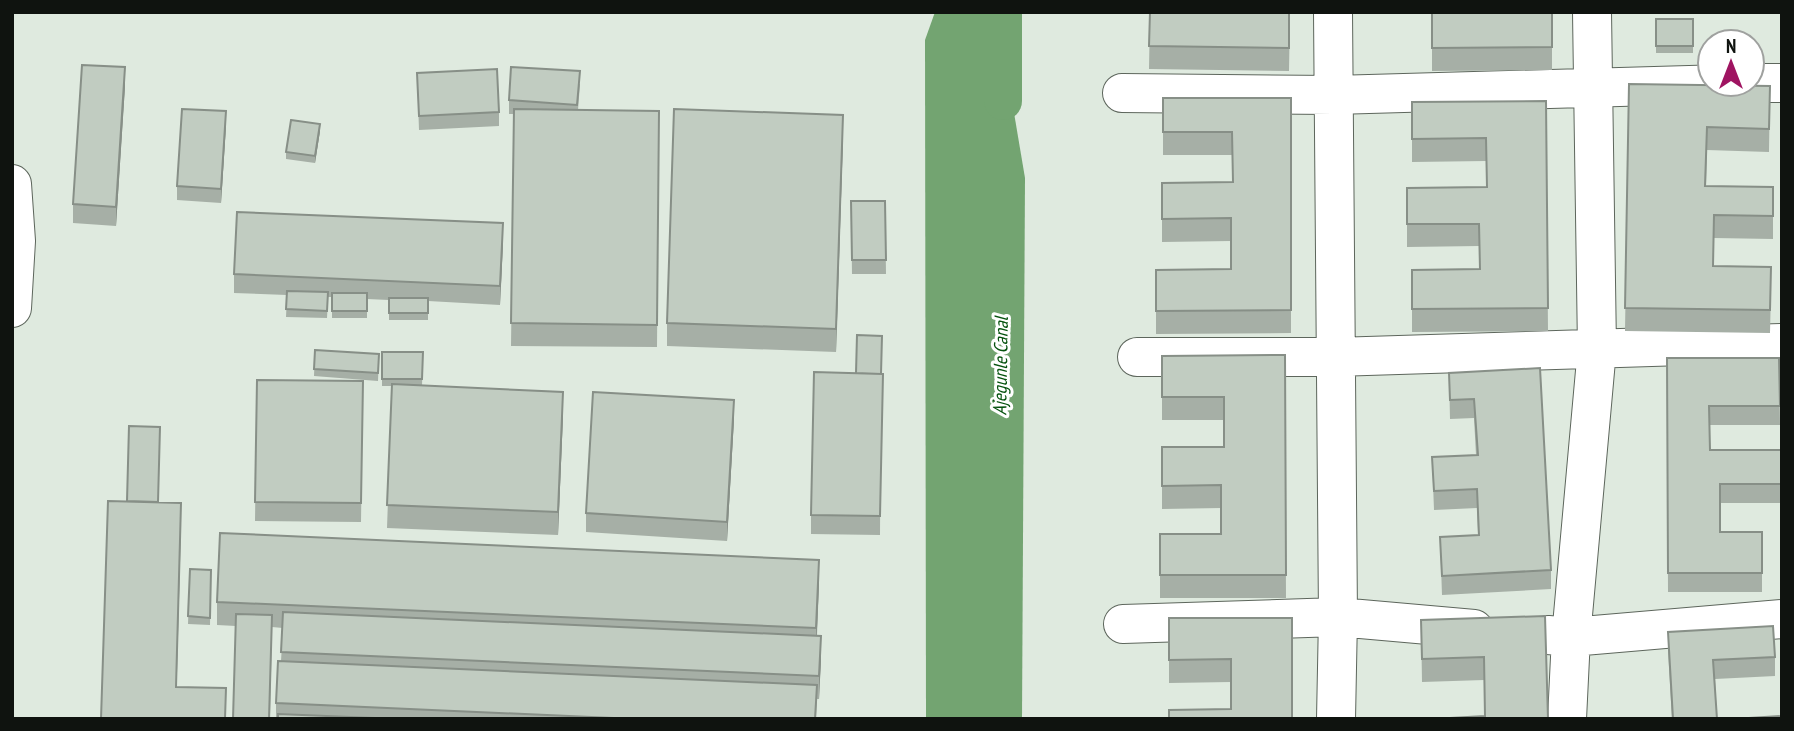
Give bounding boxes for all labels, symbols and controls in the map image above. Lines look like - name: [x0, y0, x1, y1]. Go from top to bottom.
- north arrow: [1696, 28, 1766, 98]
- text: N: [1726, 34, 1736, 58]
- water label: Ajegunle Canal: [987, 315, 1013, 415]

